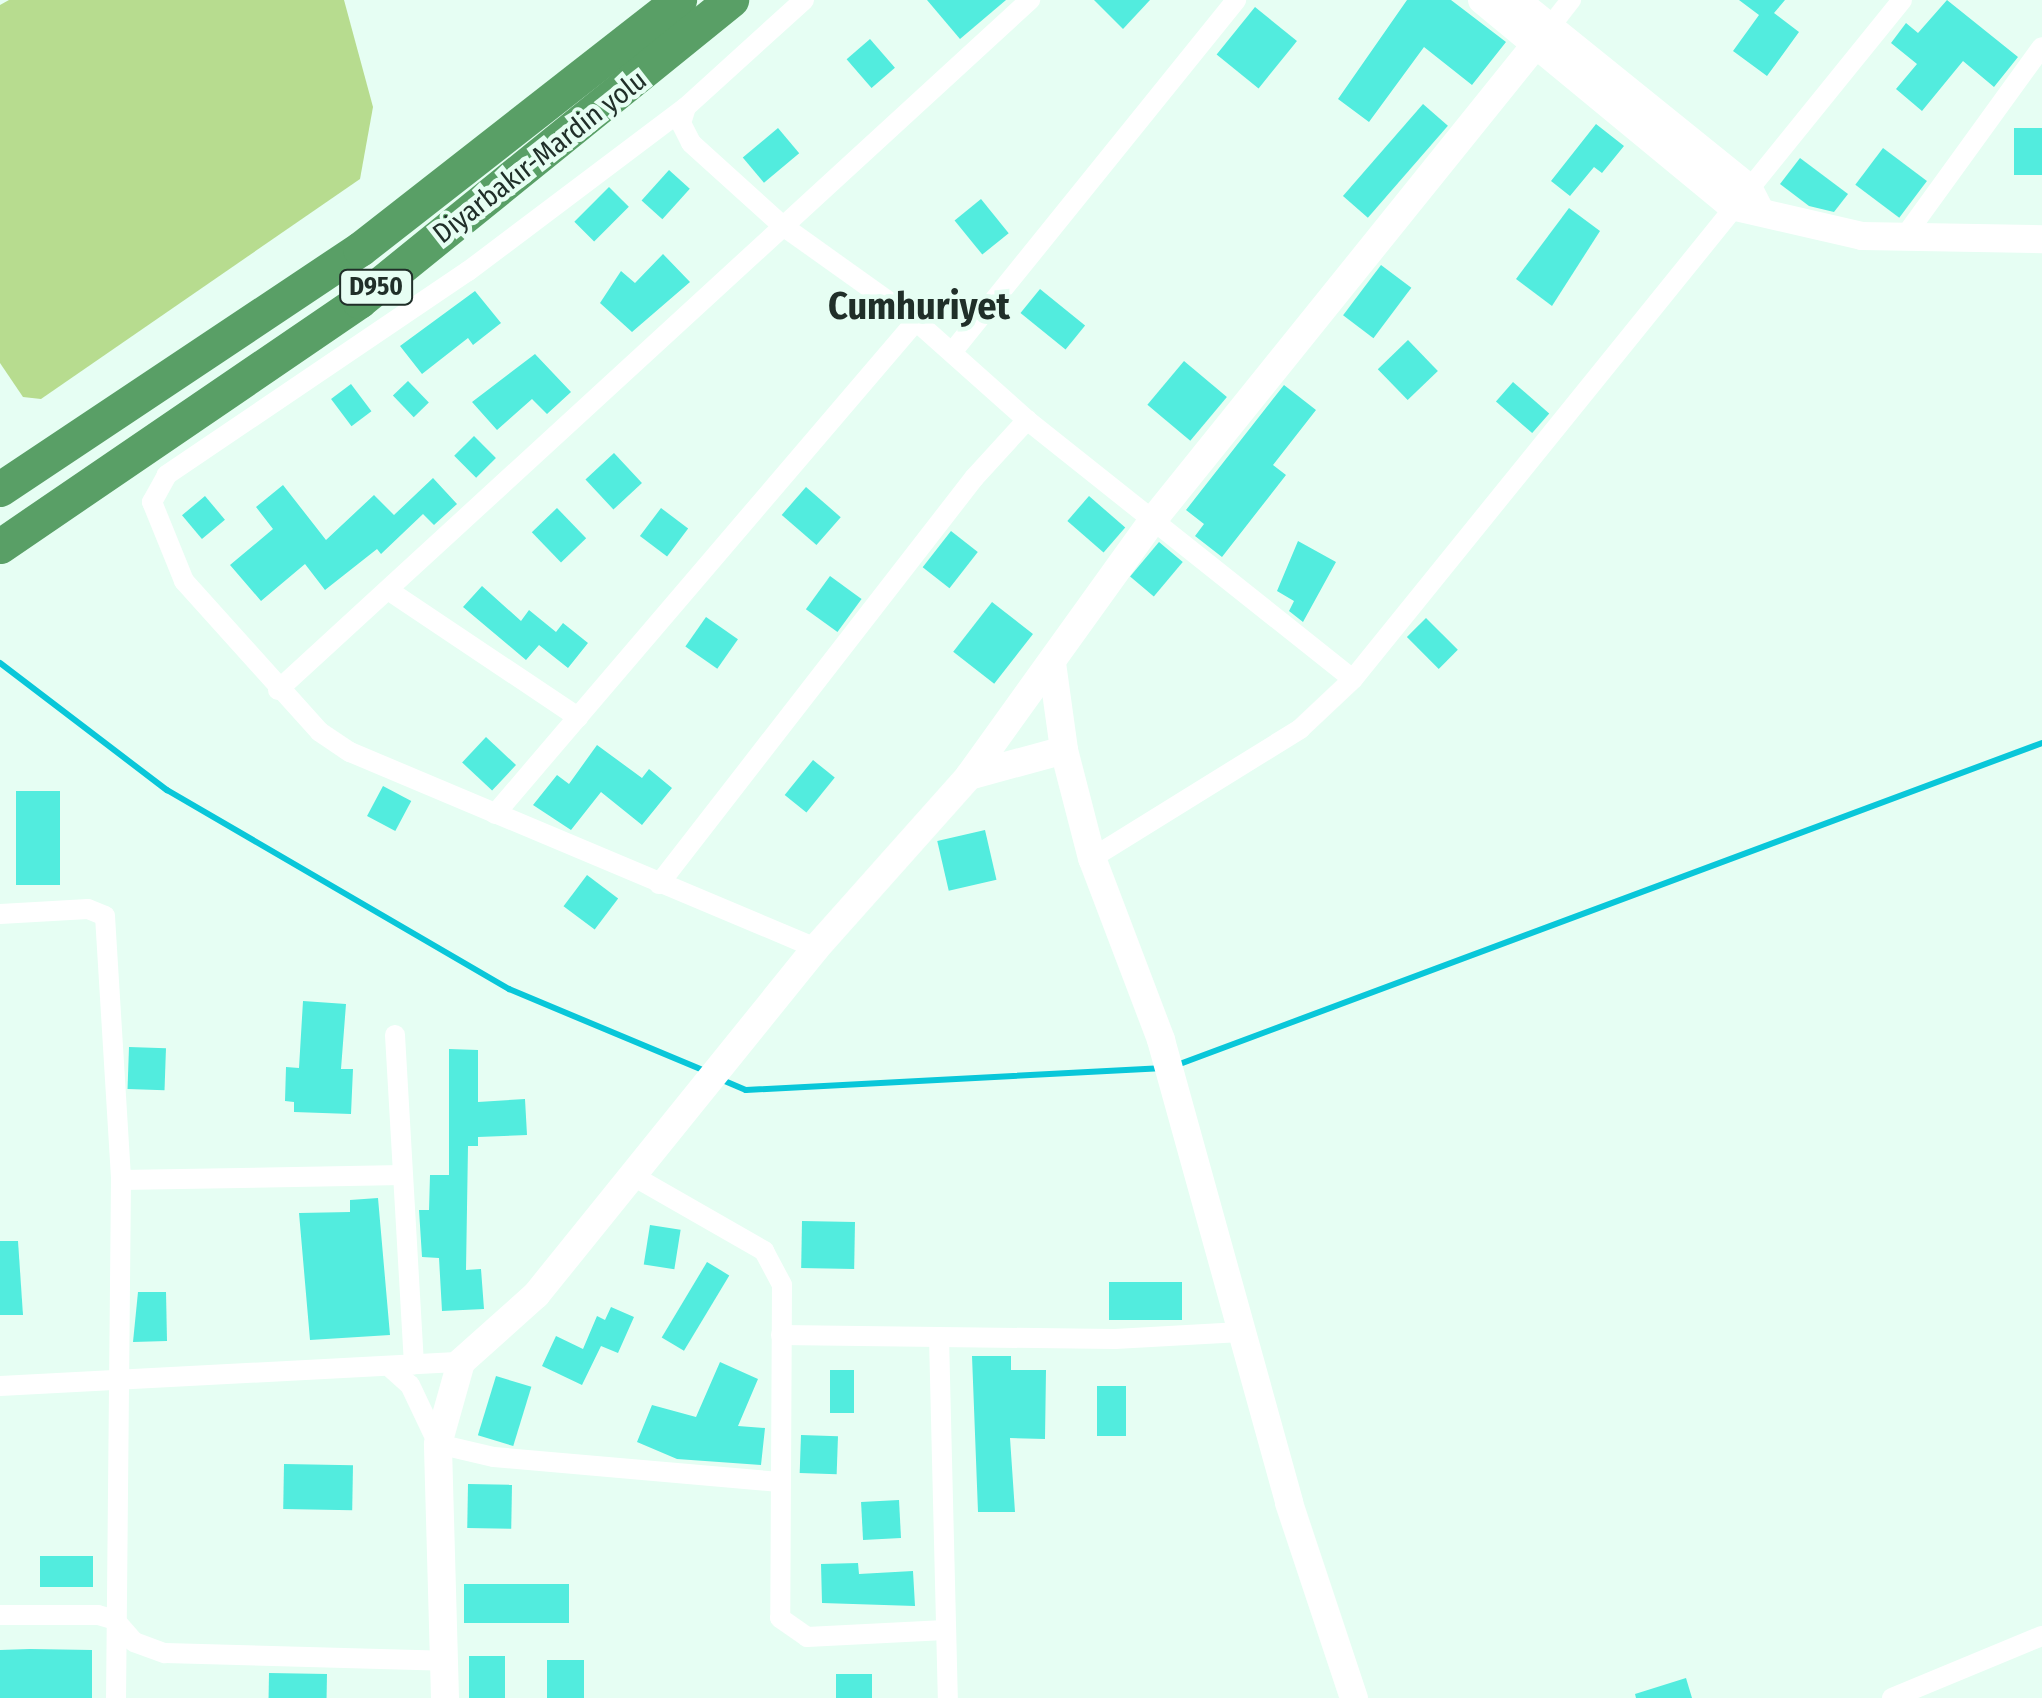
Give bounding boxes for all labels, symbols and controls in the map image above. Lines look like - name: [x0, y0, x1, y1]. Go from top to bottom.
- street label: Diyarbakır-Mardin yolu: [427, 63, 653, 251]
- road number: D950: [338, 267, 414, 307]
- district label: Cumhuriyet: [828, 284, 1010, 330]

